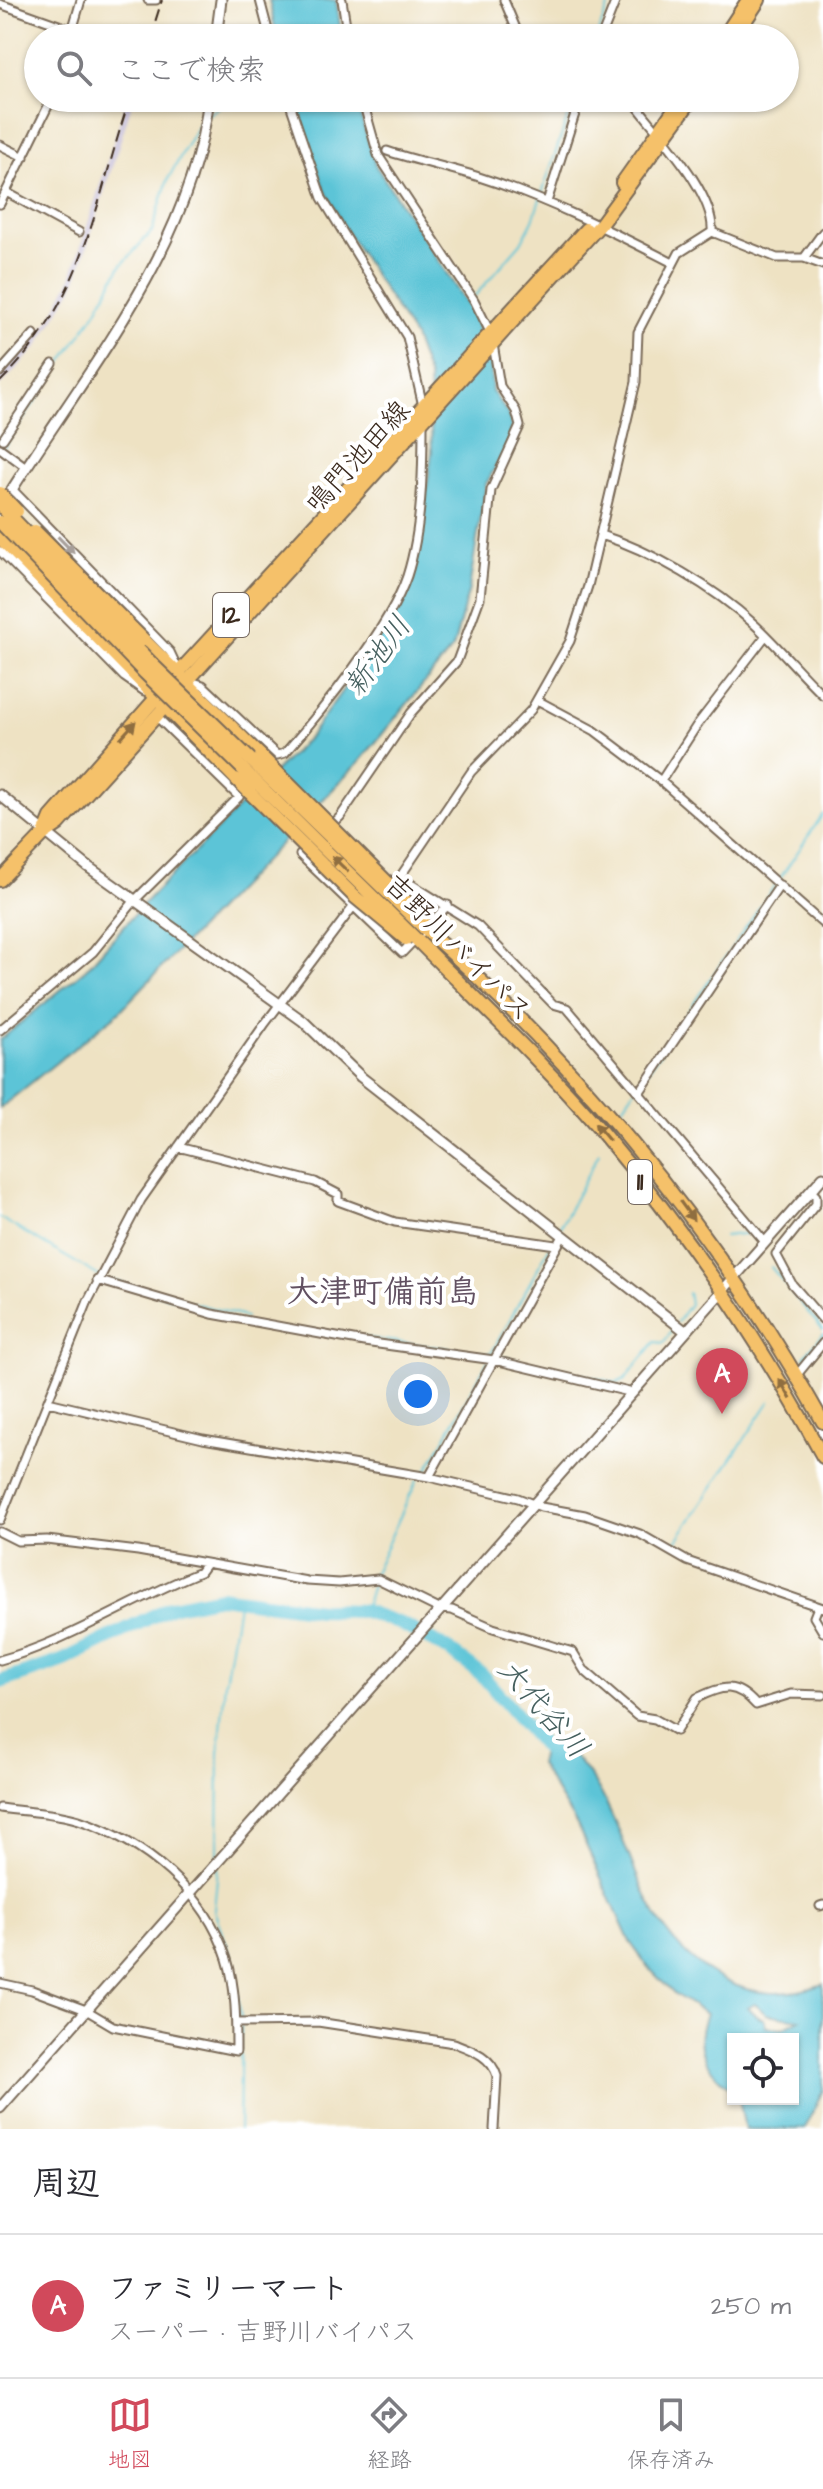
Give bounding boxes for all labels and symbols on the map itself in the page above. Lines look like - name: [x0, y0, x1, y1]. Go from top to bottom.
- street label: 鳴門池田線: [297, 392, 419, 522]
- one-way arrow: [56, 535, 75, 554]
- road number: 12: [213, 593, 249, 637]
- water label: 新池川: [335, 607, 421, 705]
- one-way arrow: [119, 721, 136, 741]
- one-way arrow: [331, 856, 350, 874]
- street label: 吉野川バイパス: [375, 865, 541, 1031]
- one-way arrow: [594, 1122, 611, 1142]
- road number: 11: [628, 1160, 652, 1204]
- one-way arrow: [679, 1201, 694, 1222]
- district label: 大津町備前島: [287, 1270, 479, 1315]
- pin: A: [696, 1348, 748, 1414]
- your location: [398, 1374, 438, 1414]
- one-way arrow: [778, 1378, 792, 1400]
- water label: 大代谷川: [488, 1650, 598, 1768]

